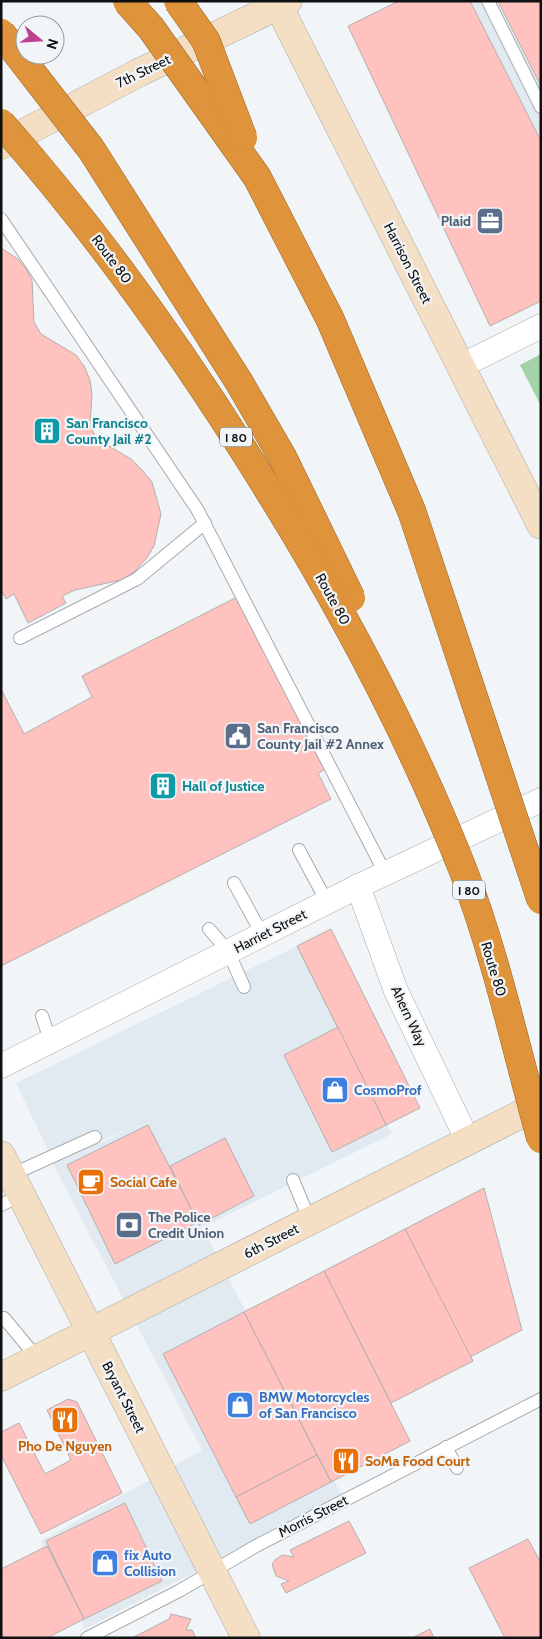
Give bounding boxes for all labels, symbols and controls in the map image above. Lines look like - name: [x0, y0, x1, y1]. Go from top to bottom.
- north arrow: [15, 15, 65, 65]
- text: N: [42, 37, 62, 52]
- street label: 7th Street: [113, 50, 173, 92]
- office icon: Plaid: [475, 206, 505, 236]
- place label: Plaid: [441, 212, 471, 230]
- street label: Harrison Street: [380, 219, 436, 307]
- street label: Route 80: [88, 231, 136, 287]
- place label: San Francisco County Jail #2: [66, 414, 152, 448]
- building icon: San Francisco County Jail #2: [32, 416, 62, 446]
- road number: I 80: [220, 428, 252, 447]
- street label: Route 80: [311, 570, 355, 628]
- place label: San Francisco County Jail #2 Annex: [257, 719, 384, 753]
- public building icon: San Francisco County Jail #2 Annex: [223, 721, 253, 751]
- building icon: Hall of Justice: [148, 771, 178, 801]
- place label: Hall of Justice: [182, 777, 265, 795]
- road number: I 80: [453, 880, 485, 900]
- street label: Harriet Street: [231, 905, 310, 957]
- street label: Route 80: [477, 939, 511, 999]
- street label: Ahern Way: [387, 983, 431, 1049]
- shop icon: CosmoProf: [320, 1075, 350, 1105]
- place label: CosmoProf: [354, 1081, 422, 1099]
- cafe icon: Social Cafe: [76, 1167, 106, 1197]
- place label: Social Cafe: [110, 1173, 177, 1191]
- place label: The Police Credit Union: [148, 1208, 224, 1242]
- bank icon: The Police Credit Union: [114, 1210, 144, 1240]
- street label: 6th Street: [240, 1219, 302, 1263]
- street label: Bryant Street: [98, 1358, 150, 1436]
- place label: BMW Motorcycles of San Francisco: [259, 1388, 369, 1422]
- shop icon: BMW Motorcycles of San Francisco: [225, 1390, 255, 1420]
- restaurant icon: Pho De Nguyen: [50, 1405, 80, 1435]
- place label: Pho De Nguyen: [18, 1437, 112, 1455]
- restaurant icon: SoMa Food Court: [331, 1446, 361, 1476]
- place label: SoMa Food Court: [365, 1452, 470, 1470]
- street label: Morris Street: [275, 1491, 351, 1541]
- place label: fix Auto Collision: [124, 1546, 176, 1580]
- shop icon: fix Auto Collision: [90, 1548, 120, 1578]

